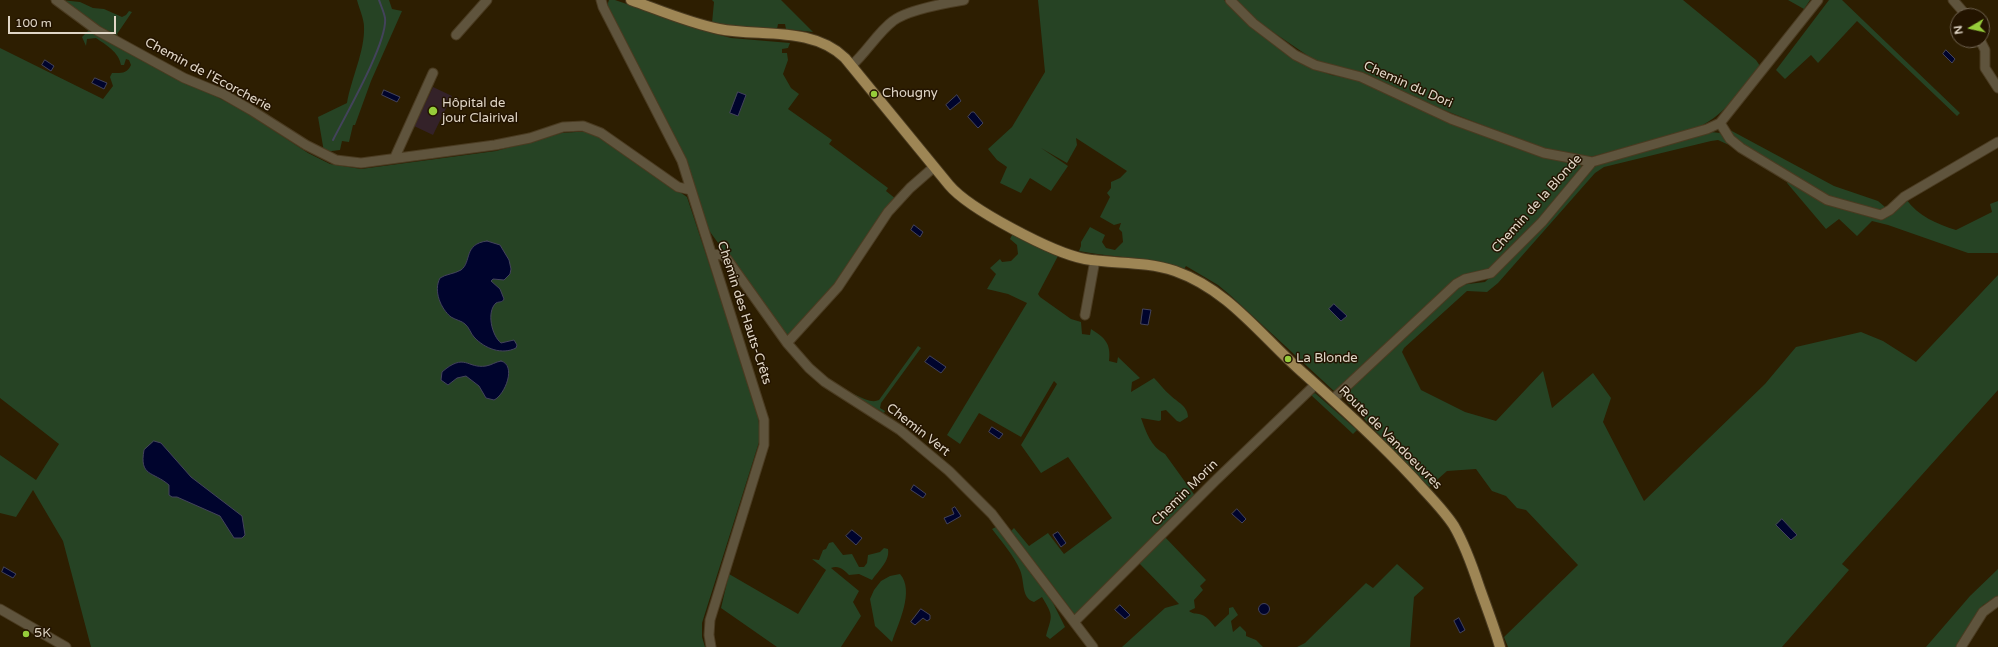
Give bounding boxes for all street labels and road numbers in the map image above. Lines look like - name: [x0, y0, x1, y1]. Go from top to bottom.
- street label: Chemin de l'Ecorcherie: [142, 35, 274, 115]
- street label: Chemin du Dori: [1361, 58, 1455, 112]
- street label: Chemin de la Blonde: [1489, 152, 1585, 256]
- street label: Chemin des Hauts-Crêts: [713, 239, 775, 387]
- street label: Route de Vandoeuvres: [1335, 383, 1445, 493]
- street label: Chemin Vert: [883, 400, 953, 460]
- street label: Chemin Morin: [1149, 457, 1221, 529]

